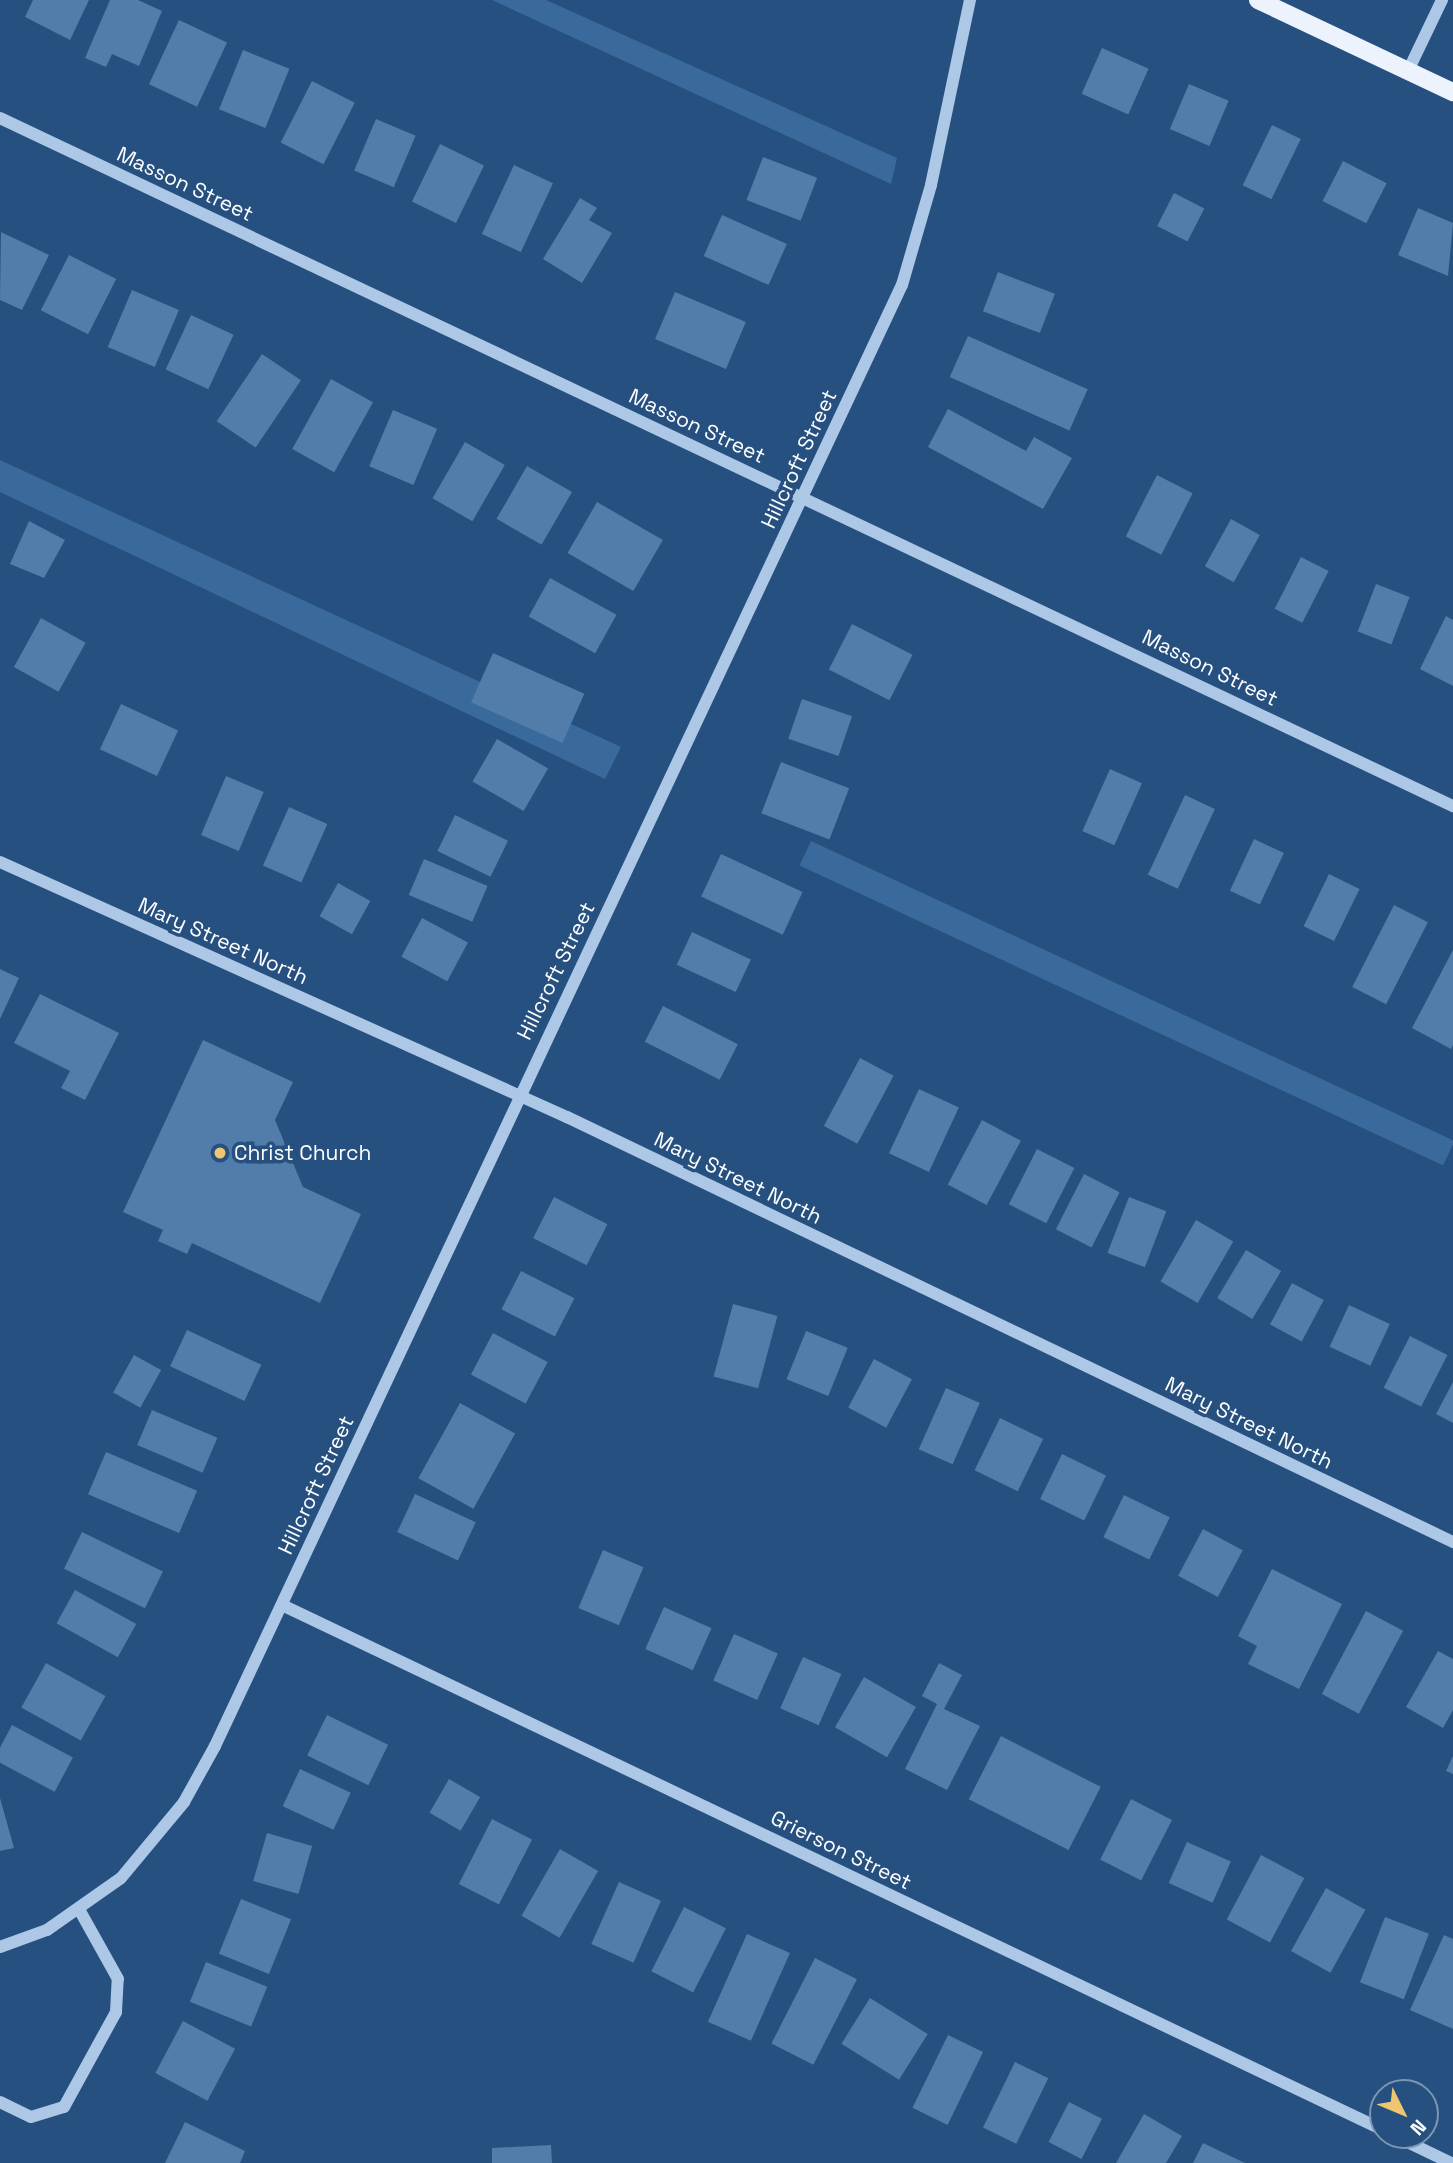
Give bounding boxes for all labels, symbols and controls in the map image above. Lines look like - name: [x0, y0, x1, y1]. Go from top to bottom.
- street label: Masson Street: [113, 141, 257, 227]
- street label: Masson Street: [625, 383, 769, 469]
- street label: Hillcroft Street: [756, 386, 842, 532]
- street label: Masson Street: [1138, 624, 1282, 712]
- street label: Mary Street North: [134, 892, 312, 990]
- street label: Hillcroft Street: [512, 898, 600, 1044]
- street label: Mary Street North: [650, 1126, 826, 1230]
- place label: Christ Church: [234, 1140, 371, 1166]
- marker: Christ Church: [212, 1145, 228, 1161]
- street label: Mary Street North: [1161, 1371, 1337, 1475]
- street label: Hillcroft Street: [273, 1412, 359, 1558]
- street label: Grierson Street: [766, 1805, 916, 1895]
- north arrow: [1369, 2079, 1439, 2149]
- text: N: [1405, 2114, 1432, 2140]

